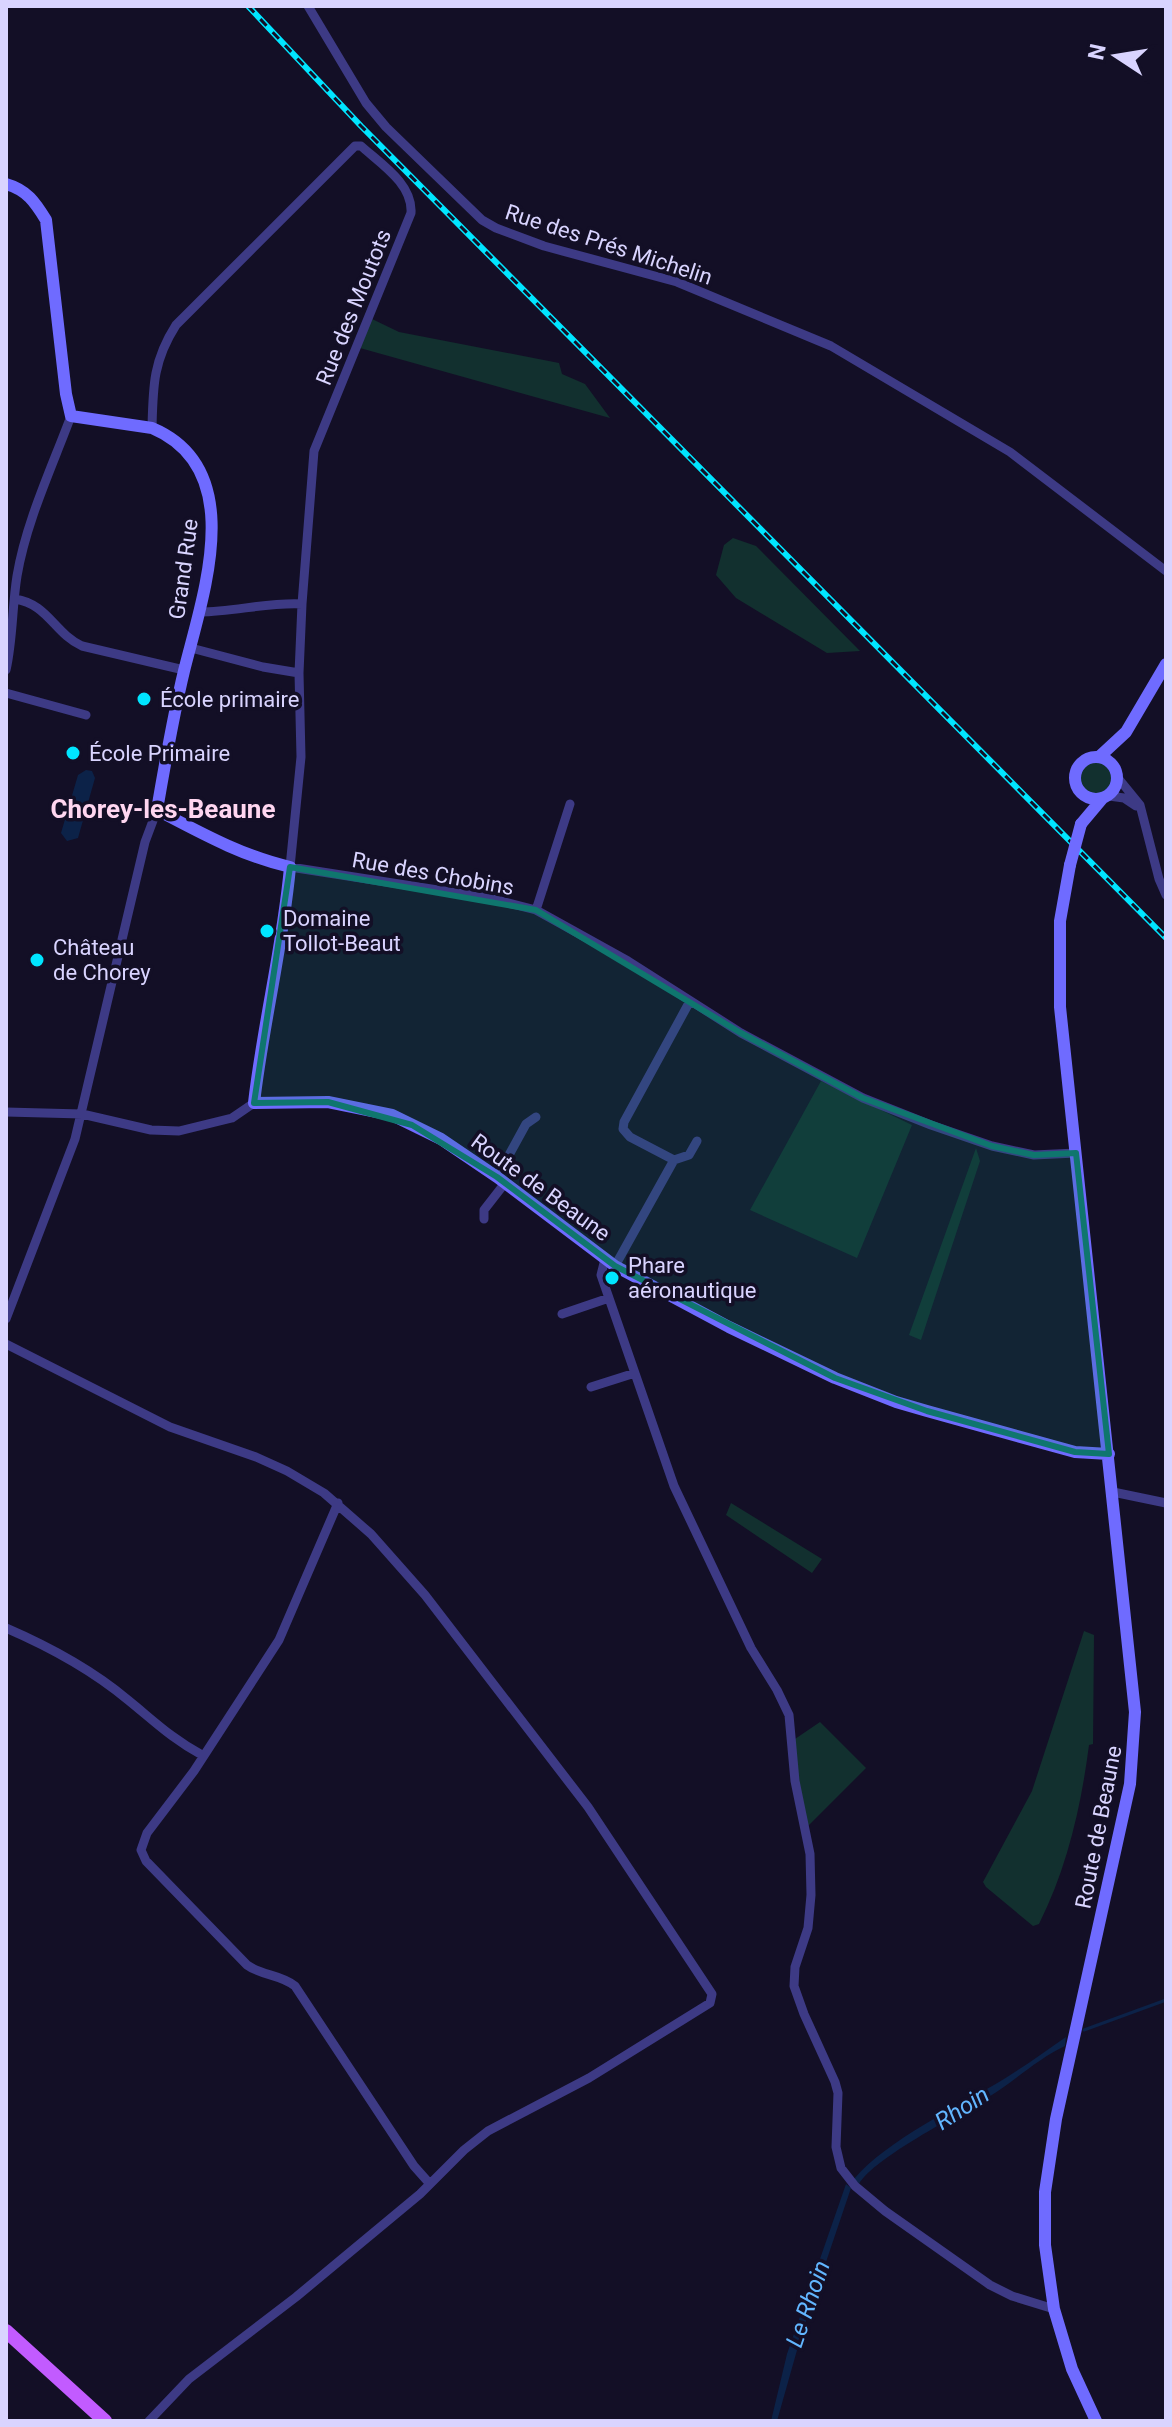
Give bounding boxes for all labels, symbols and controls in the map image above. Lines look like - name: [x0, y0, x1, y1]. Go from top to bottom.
- north arrow: [1076, 16, 1156, 96]
- text: N: [1083, 42, 1111, 62]
- street label: Rue des Prés Michelin: [502, 199, 715, 290]
- street label: Rue des Moutots: [311, 226, 396, 389]
- street label: Grand Rue: [164, 517, 203, 621]
- place label: École primaire: [160, 687, 300, 712]
- marker: École primaire: [135, 690, 153, 708]
- place label: École Primaire: [89, 741, 230, 766]
- marker: École Primaire: [64, 744, 82, 762]
- district label: Chorey-les-Beaune: [51, 794, 276, 824]
- street label: Rue des Chobins: [350, 847, 516, 900]
- place label: Domaine Tollot-Beaut: [283, 906, 401, 956]
- marker: Domaine Tollot-Beaut: [258, 922, 276, 940]
- place label: Château de Chorey: [53, 935, 151, 985]
- marker: Château de Chorey: [28, 951, 46, 969]
- street label: Route de Beaune: [466, 1129, 615, 1246]
- place label: Phare aéronautique: [628, 1253, 757, 1303]
- marker: Phare aéronautique: [603, 1269, 621, 1287]
- street label: Route de Beaune: [1070, 1744, 1127, 1911]
- water label: Rhoin: [930, 2080, 994, 2136]
- water label: Le Rhoin: [780, 2257, 836, 2351]

